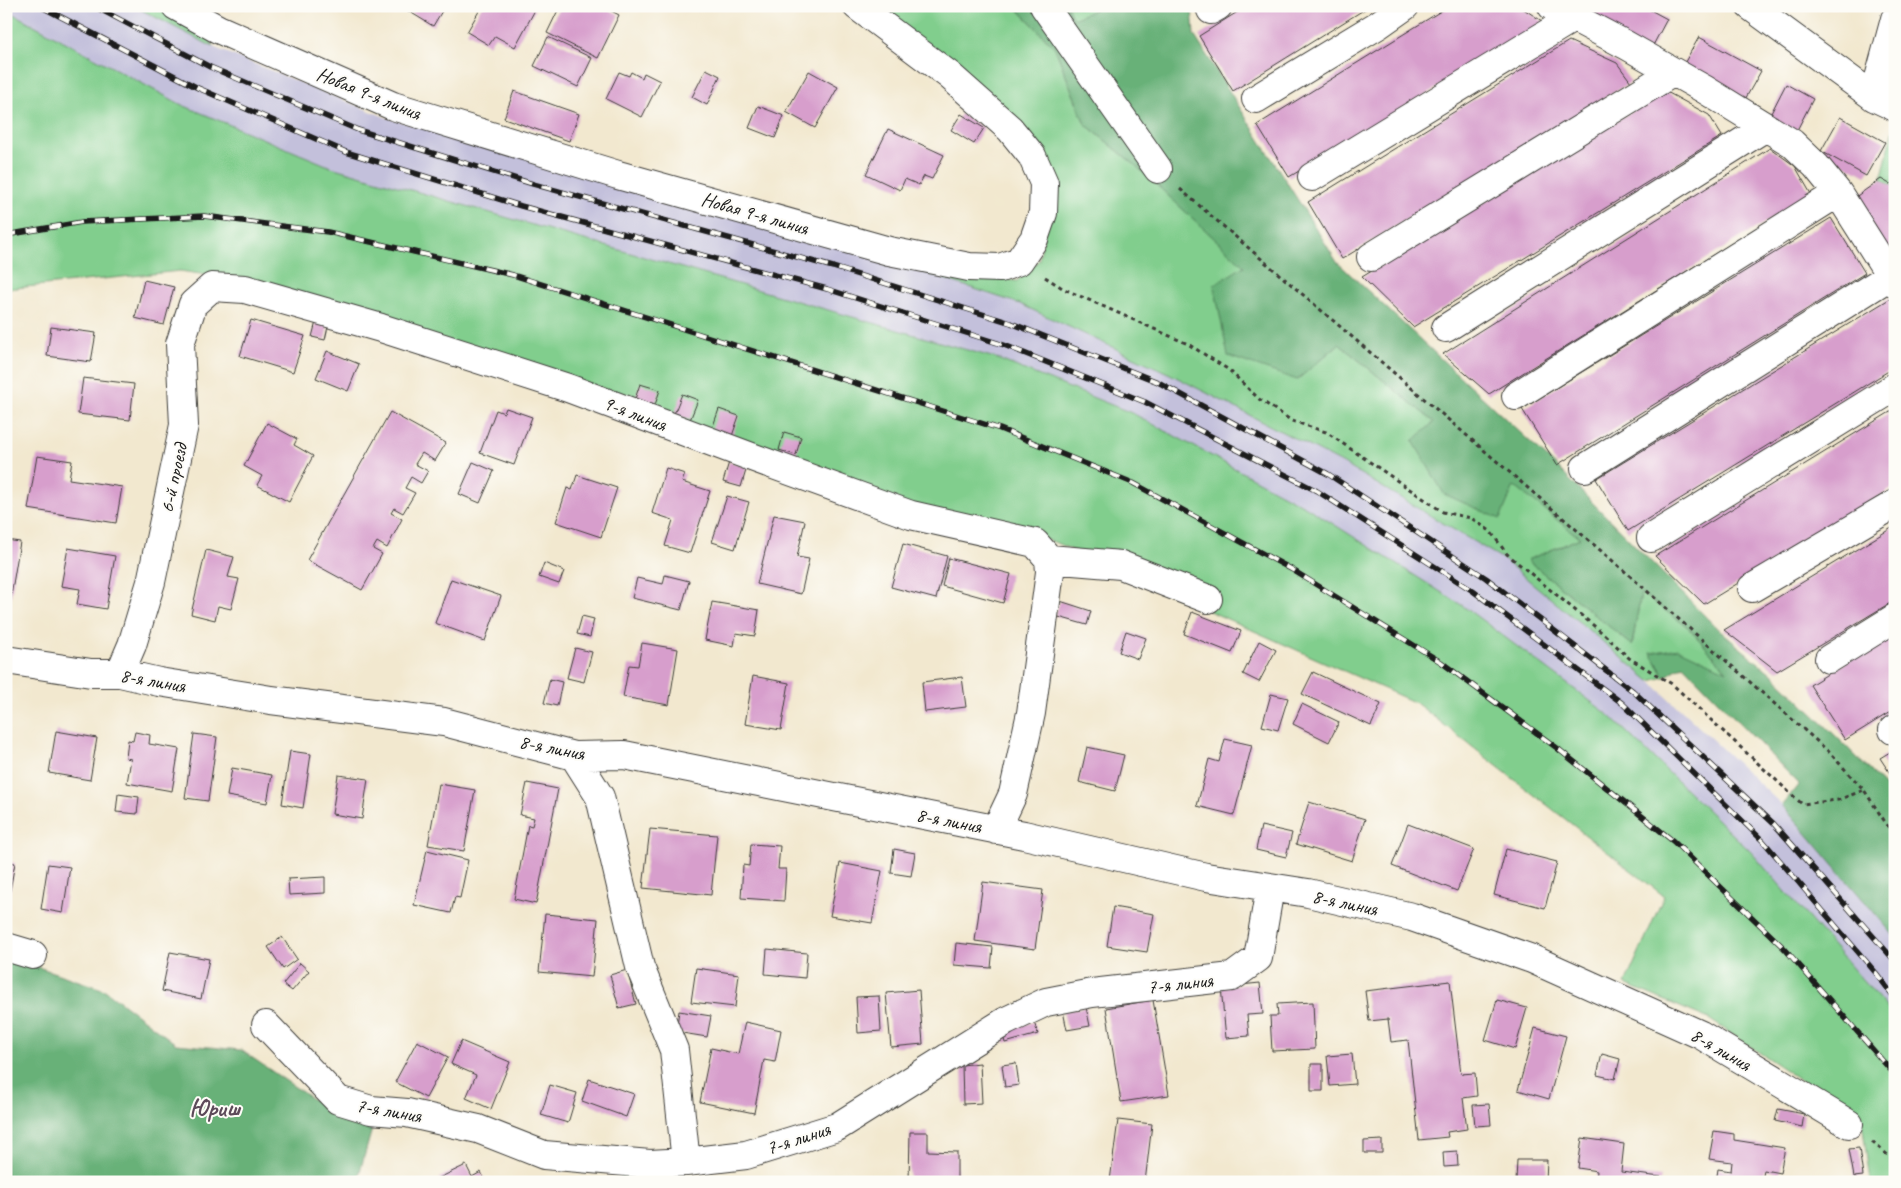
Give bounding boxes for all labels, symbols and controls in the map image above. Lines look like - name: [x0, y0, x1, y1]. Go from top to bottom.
- street label: Новая 9-я линия: [313, 61, 425, 126]
- street label: Новая 9-я линия: [699, 186, 812, 241]
- street label: 9-я линия: [600, 390, 671, 437]
- street label: 6-й проезд: [154, 439, 193, 515]
- street label: 8-я линия: [118, 662, 188, 699]
- street label: 8-я линия: [517, 729, 587, 766]
- street label: 8-я линия: [914, 802, 984, 839]
- street label: 8-я линия: [1310, 883, 1380, 922]
- street label: 7-я линия: [1146, 968, 1215, 999]
- street label: 8-я линия: [1686, 1022, 1756, 1077]
- district label: Юриш: [190, 1092, 242, 1124]
- street label: 7-я линия: [354, 1092, 424, 1129]
- street label: 7-я линия: [763, 1116, 834, 1161]

